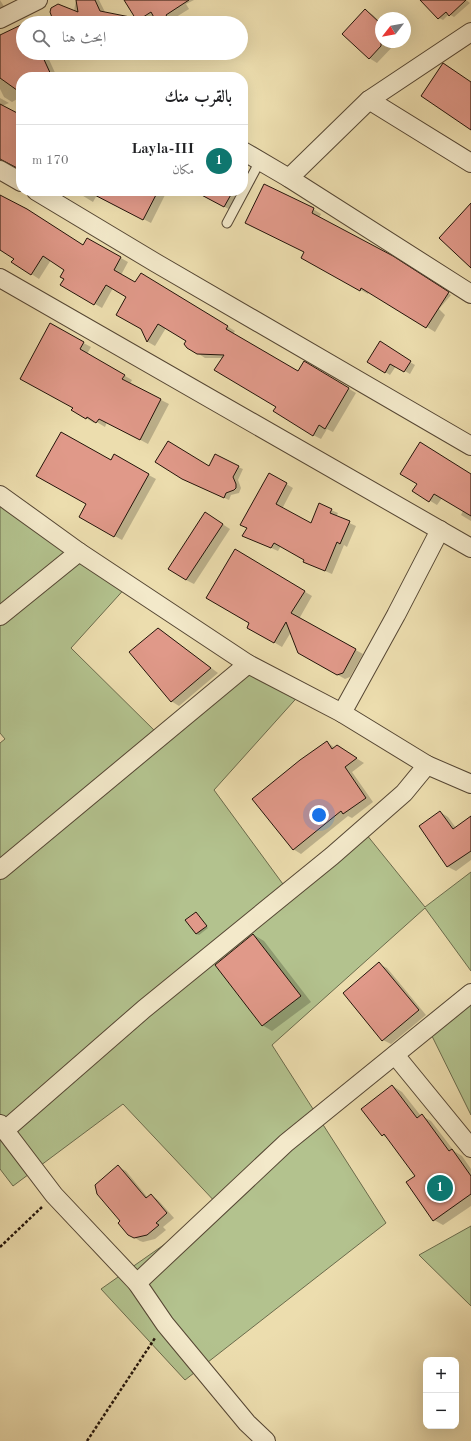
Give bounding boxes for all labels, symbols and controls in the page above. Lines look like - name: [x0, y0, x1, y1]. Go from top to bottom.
- north arrow: [375, 12, 411, 48]
- search box: [16, 16, 248, 60]
- icon: search: [30, 27, 52, 49]
- text: ابحث هنا: [62, 31, 106, 46]
- text: بالقرب منك: [164, 89, 232, 106]
- text: Layla-III: [131, 142, 194, 157]
- text: 170 m: [32, 154, 69, 167]
- text: 1: [215, 154, 223, 167]
- text: مكان: [172, 164, 194, 177]
- your location: [309, 805, 329, 825]
- pin: 1: [427, 1173, 453, 1203]
- map controls: [423, 1357, 459, 1429]
- button: +: [423, 1357, 459, 1393]
- button: −: [423, 1393, 459, 1429]

